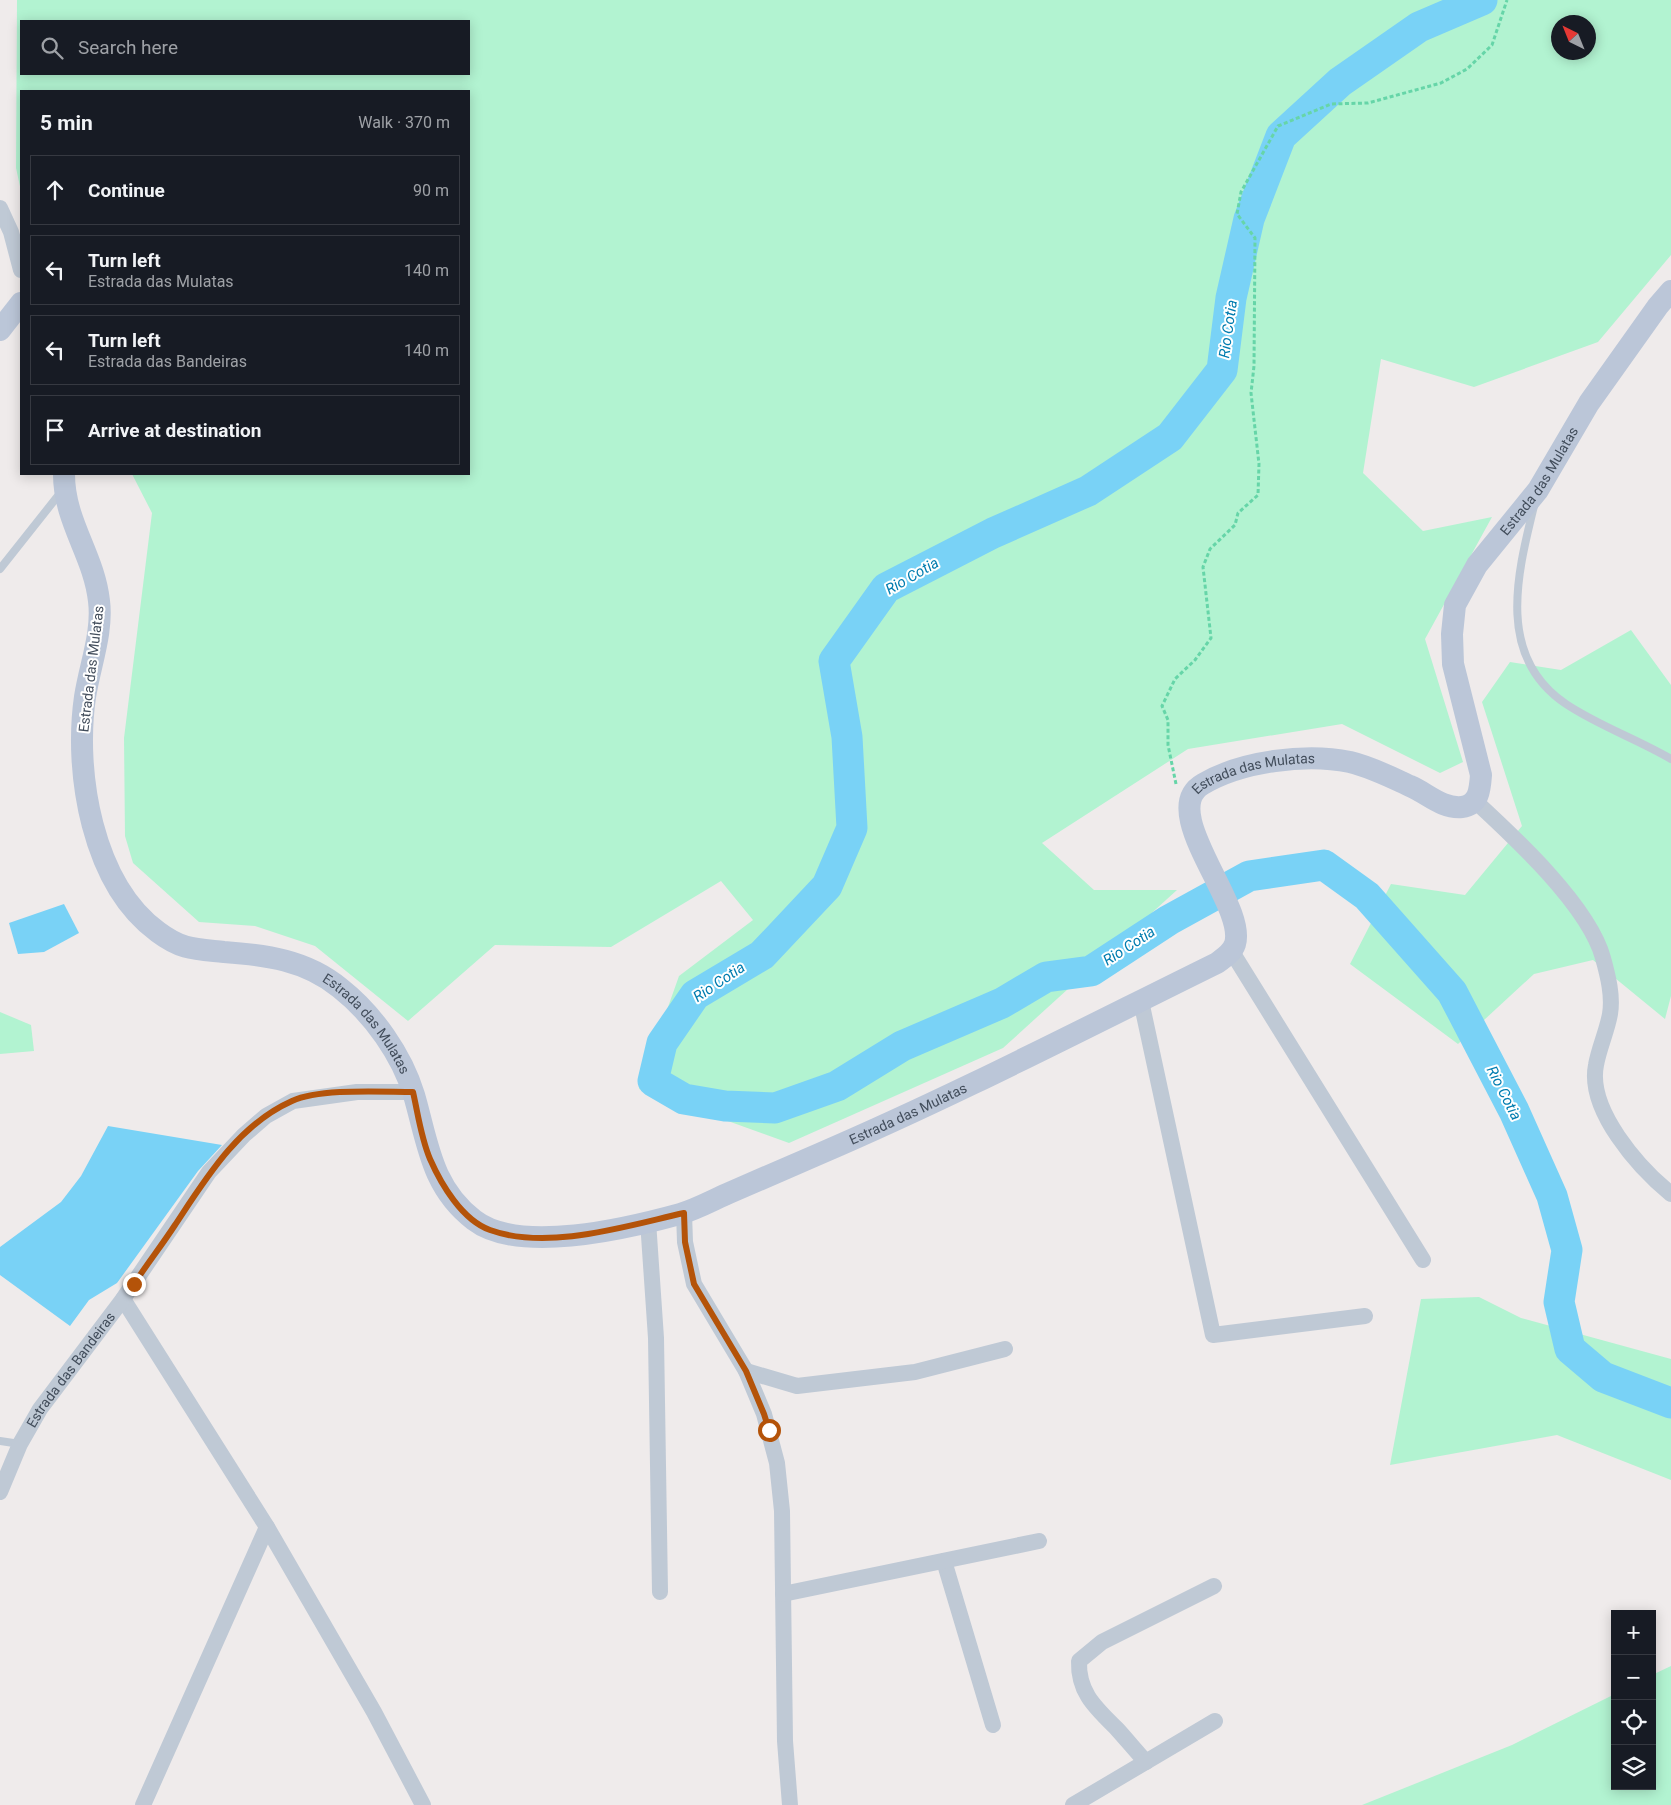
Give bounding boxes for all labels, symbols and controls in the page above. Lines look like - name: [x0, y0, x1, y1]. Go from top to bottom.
- north arrow: [1551, 15, 1596, 60]
- search box: [20, 20, 470, 75]
- icon: search: [38, 34, 66, 62]
- text: Search here: [78, 36, 178, 59]
- text: 5 min: [40, 111, 93, 135]
- text: Walk · 370 m: [358, 113, 450, 132]
- icon: ahead: [41, 176, 69, 204]
- text: Continue: [88, 179, 165, 202]
- text: 90 m: [413, 181, 449, 200]
- text: Turn left: [88, 249, 161, 272]
- icon: left: [41, 256, 69, 284]
- text: 140 m: [404, 261, 449, 280]
- text: Estrada das Mulatas: [88, 272, 234, 291]
- water label: Rio Cotia: [1215, 299, 1241, 359]
- text: Turn left: [88, 329, 161, 352]
- icon: left: [41, 336, 69, 364]
- text: 140 m: [404, 341, 449, 360]
- text: Estrada das Bandeiras: [88, 352, 247, 371]
- icon: arrive: [41, 416, 69, 444]
- text: Arrive at destination: [88, 419, 261, 442]
- street label: Estrada das Mulatas: [1497, 424, 1581, 538]
- water label: Rio Cotia: [882, 554, 942, 598]
- street label: Estrada das Mulatas: [75, 605, 107, 733]
- street label: Estrada das Mulatas: [1189, 750, 1315, 797]
- water label: Rio Cotia: [1100, 922, 1158, 969]
- water label: Rio Cotia: [690, 958, 748, 1006]
- street label: Estrada das Mulatas: [320, 970, 413, 1076]
- water label: Rio Cotia: [1483, 1063, 1525, 1123]
- street label: Estrada das Mulatas: [847, 1080, 969, 1148]
- route end: [123, 1273, 146, 1296]
- street label: Estrada das Bandeiras: [23, 1309, 118, 1430]
- route start: [758, 1419, 781, 1442]
- map controls: [1611, 1610, 1656, 1790]
- button: +: [1611, 1610, 1656, 1655]
- button: −: [1611, 1655, 1656, 1700]
- button: locate: [1611, 1700, 1656, 1745]
- button: layers: [1611, 1745, 1656, 1790]

